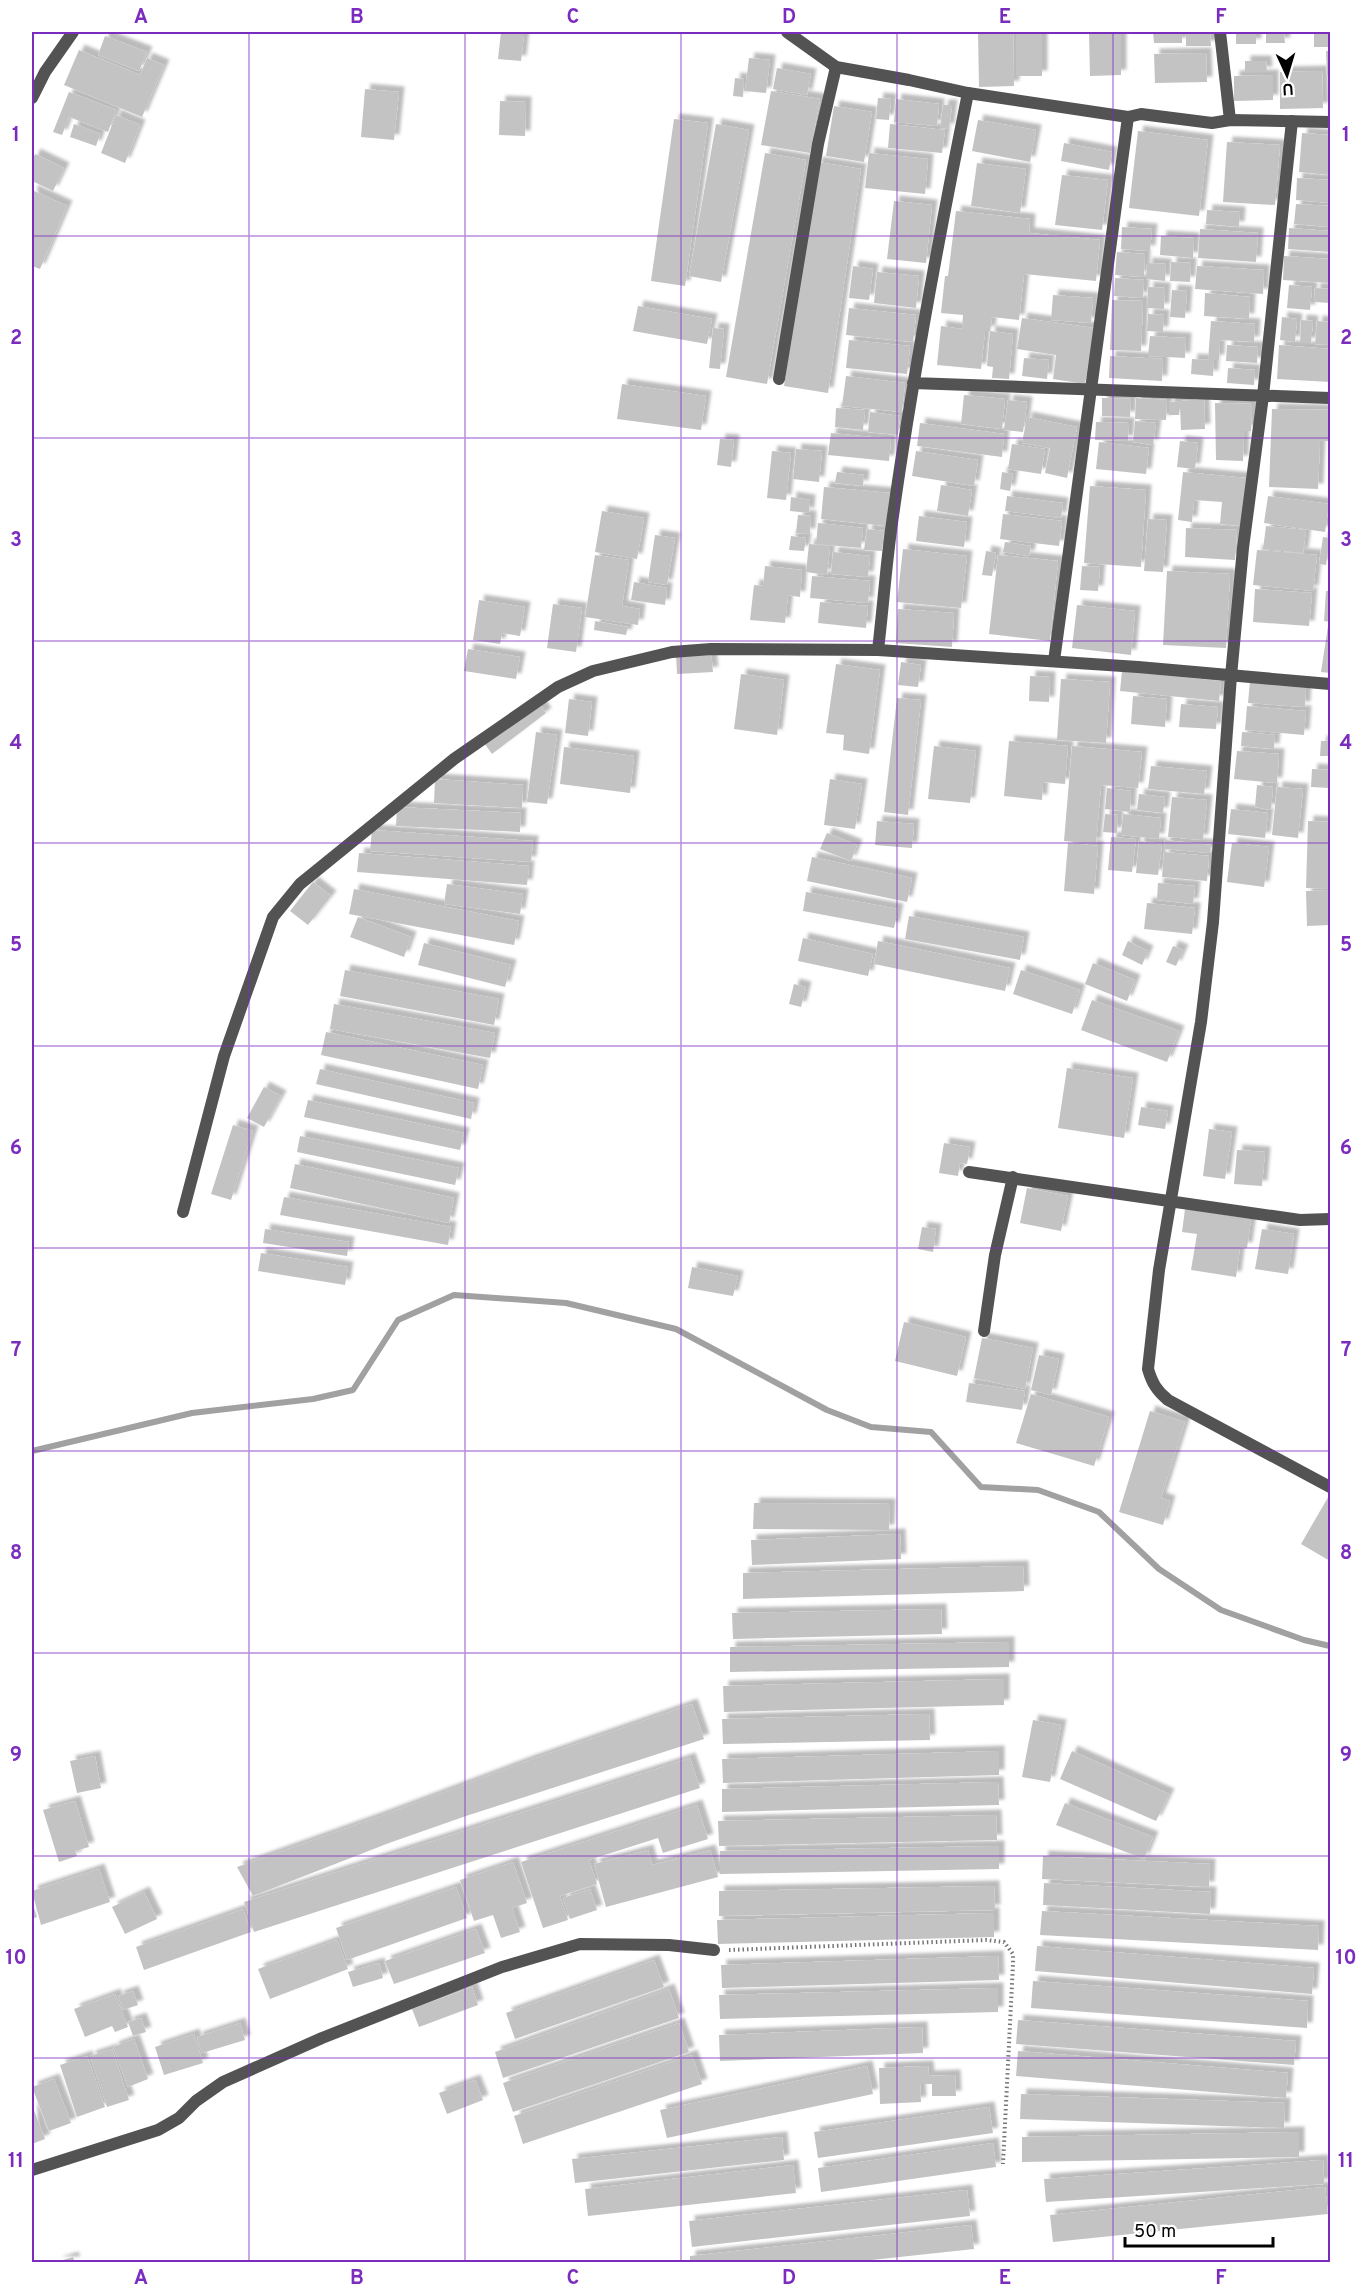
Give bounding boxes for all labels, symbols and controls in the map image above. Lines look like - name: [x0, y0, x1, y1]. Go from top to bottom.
- text: A: [134, 5, 148, 31]
- text: B: [350, 5, 364, 31]
- text: C: [567, 5, 579, 31]
- text: D: [782, 5, 796, 31]
- text: E: [999, 5, 1011, 31]
- text: F: [1215, 5, 1227, 31]
- north arrow: [1257, 45, 1317, 105]
- text: U: [1282, 78, 1294, 98]
- text: 1: [12, 123, 20, 149]
- text: 1: [1342, 123, 1350, 149]
- text: 2: [10, 326, 22, 352]
- text: 2: [1340, 326, 1352, 352]
- text: 3: [10, 528, 22, 554]
- text: 3: [1340, 528, 1352, 554]
- text: 4: [10, 731, 22, 757]
- text: 4: [1340, 731, 1352, 757]
- text: 5: [10, 933, 22, 959]
- text: 5: [1340, 933, 1352, 959]
- text: 6: [10, 1136, 22, 1162]
- text: 6: [1340, 1136, 1352, 1162]
- text: 7: [11, 1338, 21, 1364]
- text: 7: [1341, 1338, 1351, 1364]
- text: 8: [10, 1541, 22, 1567]
- text: 8: [1340, 1541, 1352, 1567]
- text: 9: [10, 1743, 22, 1769]
- text: 9: [1340, 1743, 1352, 1769]
- text: 10: [5, 1946, 27, 1972]
- text: 10: [1335, 1946, 1357, 1972]
- text: 11: [8, 2149, 24, 2175]
- text: 11: [1338, 2149, 1354, 2175]
- scale bar: [1125, 2210, 1274, 2248]
- text: 50 m: [1134, 2221, 1176, 2244]
- text: A: [134, 2266, 148, 2292]
- text: B: [350, 2266, 364, 2292]
- text: C: [567, 2266, 579, 2292]
- text: D: [782, 2266, 796, 2292]
- text: E: [999, 2266, 1011, 2292]
- text: F: [1215, 2266, 1227, 2292]

